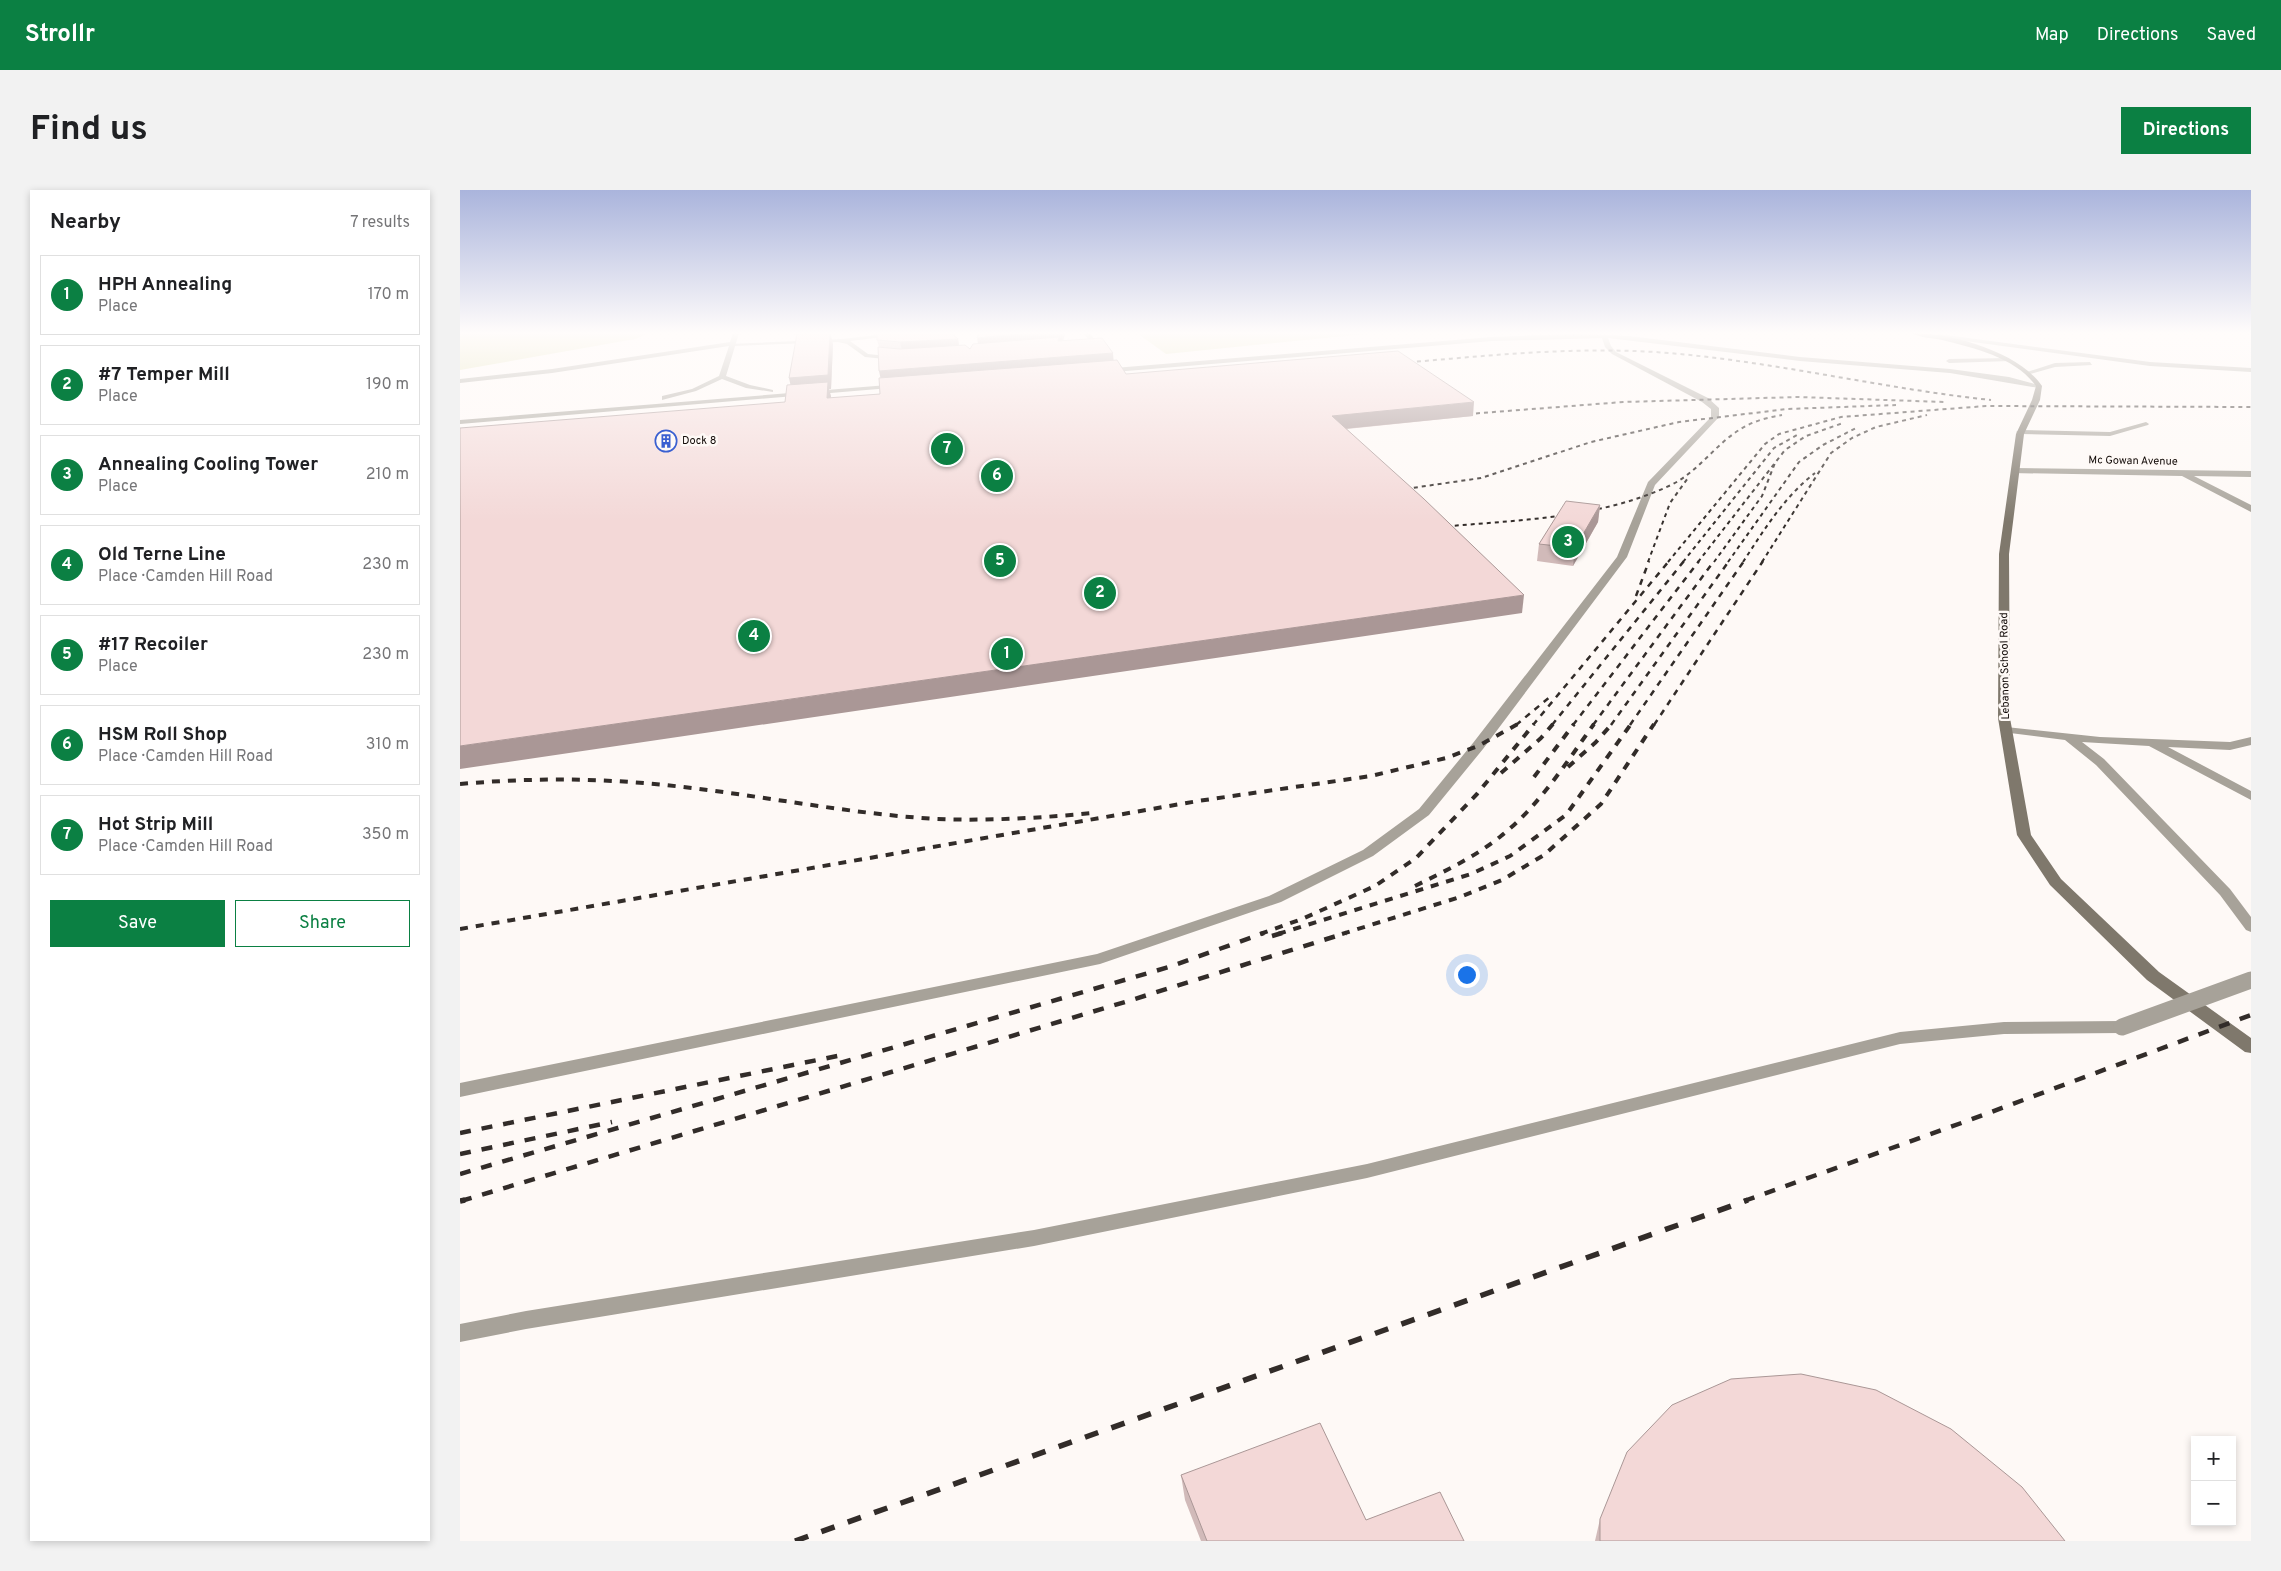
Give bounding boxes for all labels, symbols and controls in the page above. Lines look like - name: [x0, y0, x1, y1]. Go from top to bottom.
- text: Strollr: [25, 20, 95, 50]
- text: Map: [2035, 24, 2069, 47]
- text: Directions: [2097, 24, 2179, 47]
- text: Saved: [2207, 24, 2256, 47]
- button: Directions: [2121, 107, 2251, 154]
- text: Find us: [30, 108, 148, 152]
- text: Nearby: [50, 209, 121, 236]
- text: 7 results: [350, 213, 410, 233]
- text: HPH Annealing: [98, 273, 232, 297]
- text: 1: [64, 285, 70, 305]
- text: 170 m: [368, 285, 409, 305]
- text: Place: [98, 297, 138, 317]
- text: #7 Temper Mill: [98, 363, 230, 387]
- text: 2: [62, 375, 72, 395]
- text: 190 m: [366, 375, 409, 395]
- text: Place: [98, 387, 138, 407]
- building icon: Dock 8: [654, 429, 678, 453]
- pin: 7: [931, 430, 963, 468]
- place label: Dock 8: [682, 434, 716, 448]
- text: Annealing Cooling Tower: [98, 453, 318, 477]
- street label: Mc Gowan Avenue: [2088, 453, 2178, 469]
- pin: 6: [981, 457, 1013, 495]
- text: 3: [62, 465, 72, 485]
- text: 210 m: [366, 465, 409, 485]
- text: Place: [98, 477, 138, 497]
- pin: 3: [1552, 523, 1584, 561]
- pin: 5: [984, 542, 1016, 580]
- text: Old Terne Line: [98, 543, 226, 567]
- text: 4: [62, 555, 72, 575]
- text: 230 m: [362, 555, 409, 575]
- text: Place · Camden Hill Road: [98, 567, 273, 587]
- pin: 2: [1084, 574, 1116, 612]
- street label: Lebanon School Road: [1997, 612, 2013, 720]
- pin: 4: [738, 617, 770, 655]
- text: #17 Recoiler: [98, 633, 208, 657]
- pin: 1: [991, 635, 1023, 673]
- text: 5: [62, 645, 72, 665]
- text: 230 m: [362, 645, 409, 665]
- text: Place: [98, 657, 138, 677]
- text: HSM Roll Shop: [98, 723, 227, 747]
- text: 6: [62, 735, 72, 755]
- text: 310 m: [366, 735, 409, 755]
- text: Place · Camden Hill Road: [98, 747, 273, 767]
- text: Hot Strip Mill: [98, 813, 213, 837]
- text: 7: [63, 825, 71, 845]
- text: 350 m: [362, 825, 409, 845]
- text: Place · Camden Hill Road: [98, 837, 273, 857]
- button: Save: [50, 900, 225, 947]
- button: Share: [235, 900, 410, 947]
- your location: [1454, 962, 1480, 988]
- map controls: [2191, 1436, 2236, 1526]
- button: +: [2191, 1436, 2236, 1481]
- button: −: [2191, 1481, 2236, 1526]

